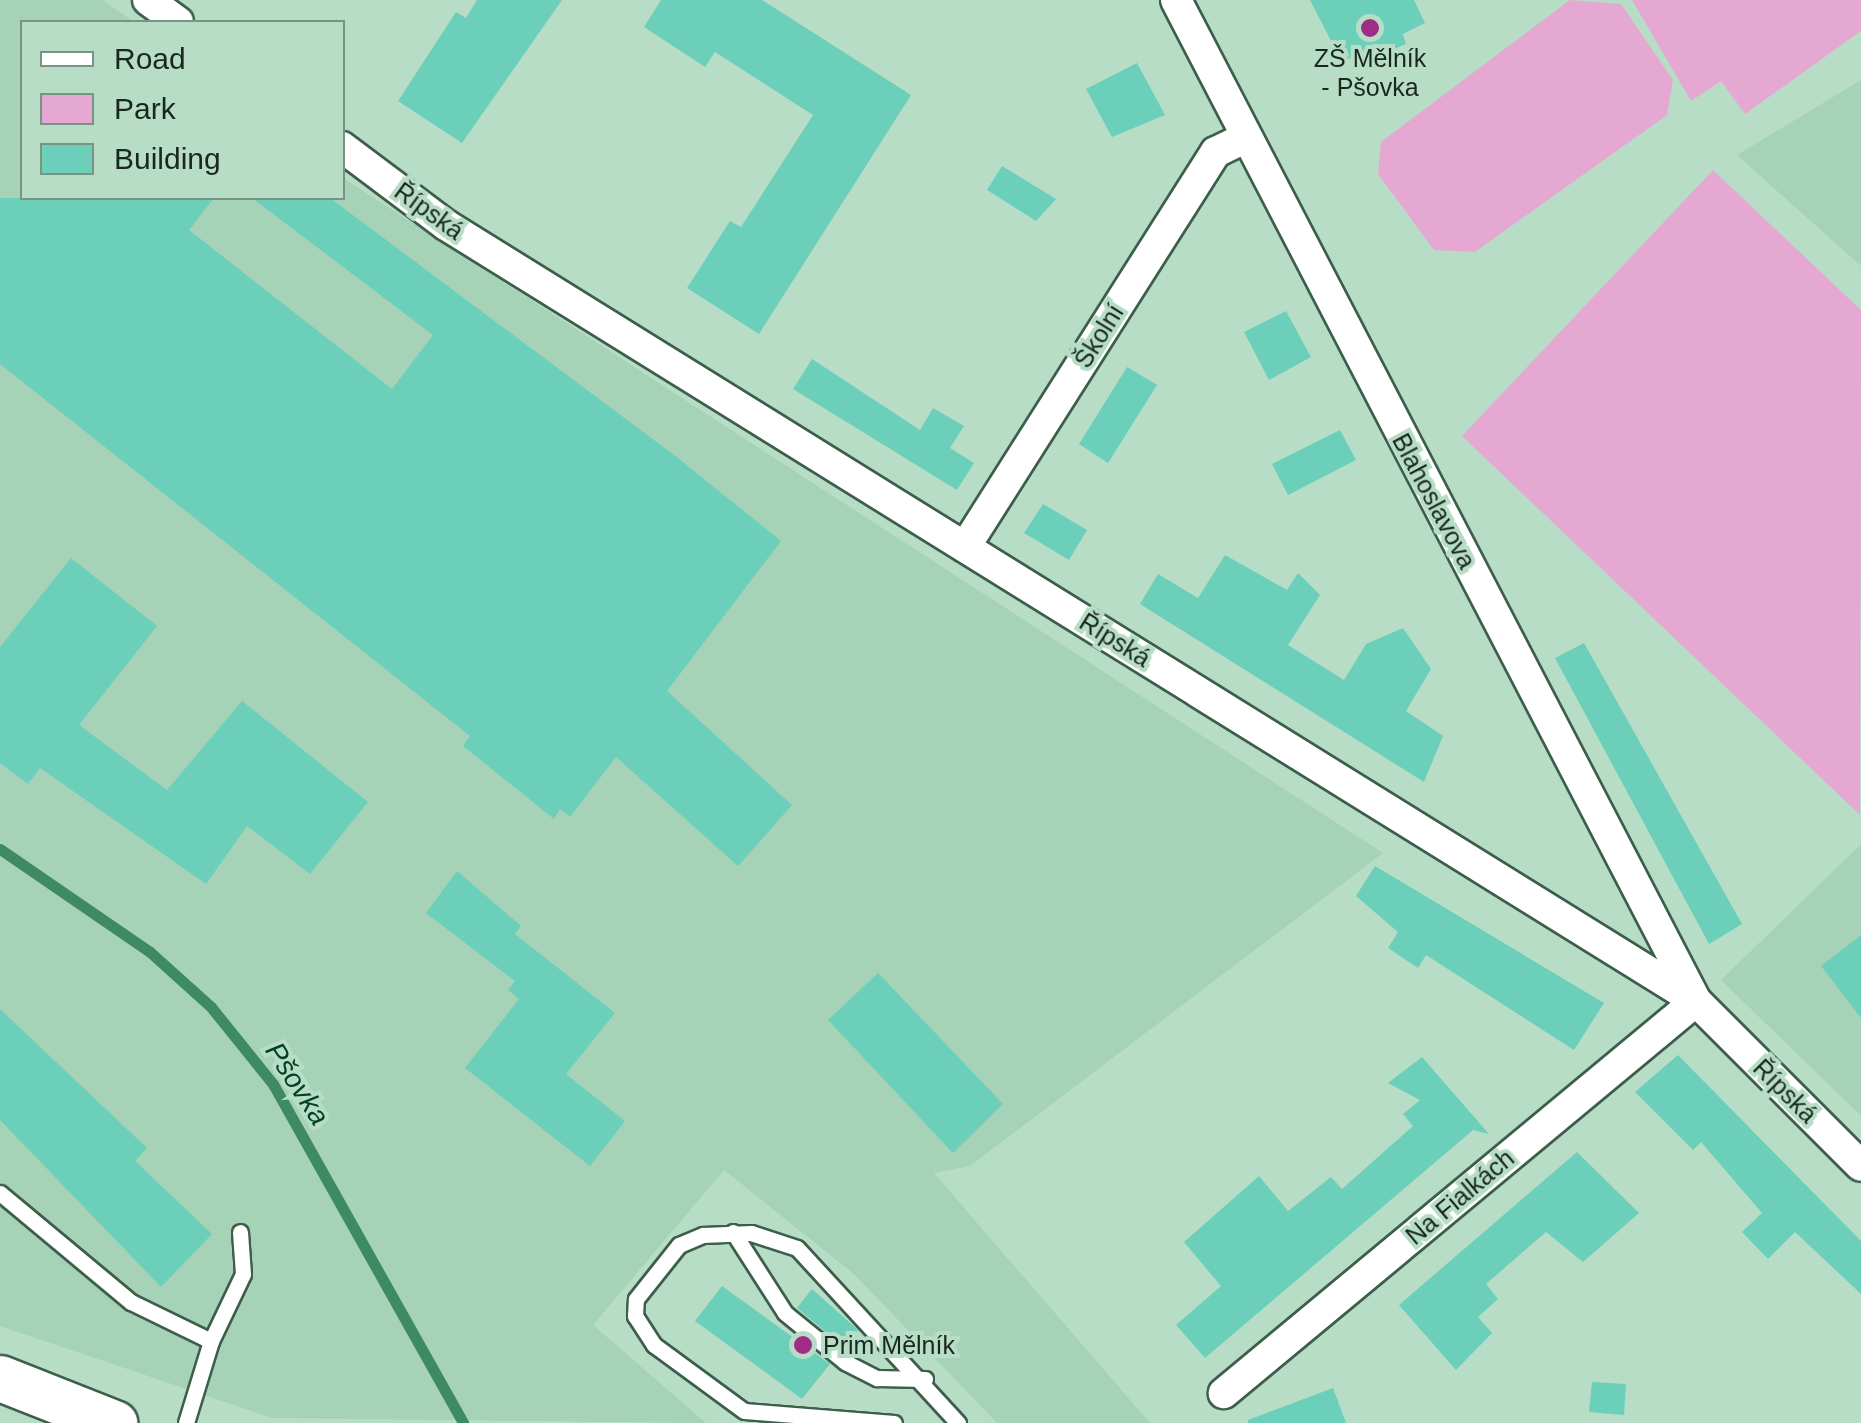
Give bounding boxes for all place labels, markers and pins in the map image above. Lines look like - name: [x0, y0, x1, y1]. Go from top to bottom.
- marker: ZŠ Mělník - Pšovka: [1359, 17, 1381, 39]
- place label: ZŠ Mělník - Pšovka: [1314, 44, 1426, 103]
- place label: Prim Mělník: [823, 1330, 955, 1360]
- marker: Prim Mělník: [792, 1334, 814, 1356]

